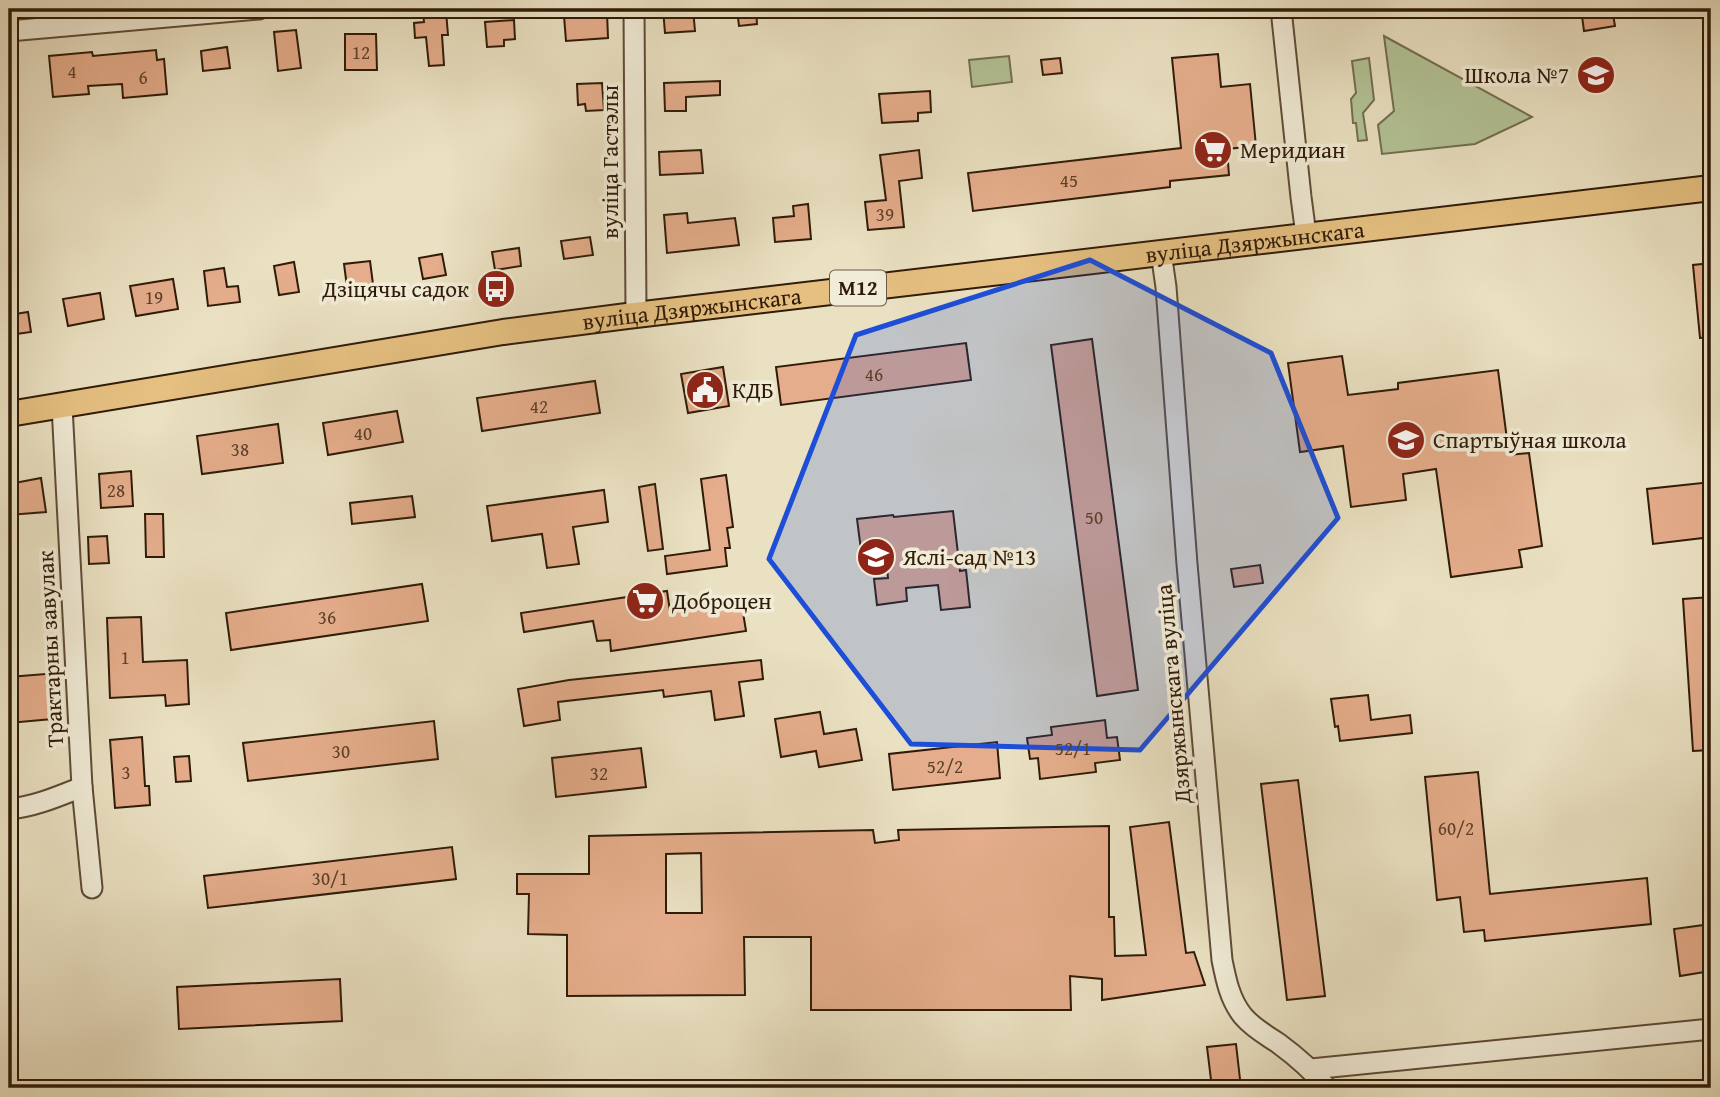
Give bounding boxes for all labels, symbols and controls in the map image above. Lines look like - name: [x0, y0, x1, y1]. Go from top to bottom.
- house number: 12: [352, 38, 370, 66]
- school or university icon: Школа №7: [1575, 54, 1617, 96]
- house number: 4: [67, 57, 77, 85]
- place label: Школа №7: [1465, 58, 1569, 91]
- house number: 6: [138, 63, 148, 91]
- street label: вуліца Гастэлы: [593, 85, 626, 239]
- supermarket icon: Меридиан: [1192, 129, 1234, 171]
- place label: Меридиан: [1240, 133, 1345, 166]
- house number: 45: [1060, 166, 1078, 194]
- house number: 39: [876, 200, 894, 228]
- street label: вуліца Дзяржынскага: [1144, 212, 1366, 271]
- bus stop icon: Дзіцячы садок: [475, 268, 517, 310]
- road number: М12: [830, 270, 886, 306]
- place label: Дзіцячы садок: [321, 272, 469, 305]
- street label: вуліца Дзяржынскага: [580, 279, 803, 338]
- house number: 19: [145, 283, 163, 311]
- house number: 46: [865, 360, 883, 388]
- public building icon: КДБ: [684, 369, 726, 411]
- place label: КДБ: [732, 373, 774, 406]
- house number: 42: [530, 392, 548, 420]
- house number: 40: [354, 419, 372, 447]
- school or university icon: Спартыўная школа: [1385, 419, 1427, 461]
- place label: Спартыўная школа: [1433, 423, 1627, 456]
- house number: 38: [231, 435, 249, 463]
- house number: 28: [107, 476, 125, 504]
- house number: 50: [1085, 503, 1103, 531]
- school or university icon: Яслі-сад №13: [855, 536, 897, 578]
- place label: Яслі-сад №13: [902, 540, 1036, 573]
- street label: Трактарны завулак: [28, 550, 71, 748]
- supermarket icon: Доброцен: [624, 580, 666, 622]
- street label: Дзяржынскага вуліца: [1146, 583, 1199, 806]
- place label: Доброцен: [671, 584, 772, 617]
- house number: 36: [318, 603, 336, 631]
- house number: 1: [120, 643, 130, 671]
- house number: 52/1: [1055, 734, 1091, 762]
- house number: 30: [332, 737, 350, 765]
- house number: 52/2: [927, 752, 963, 780]
- house number: 3: [121, 758, 131, 786]
- house number: 32: [590, 759, 608, 787]
- house number: 60/2: [1438, 814, 1474, 842]
- house number: 30/1: [312, 864, 348, 892]

